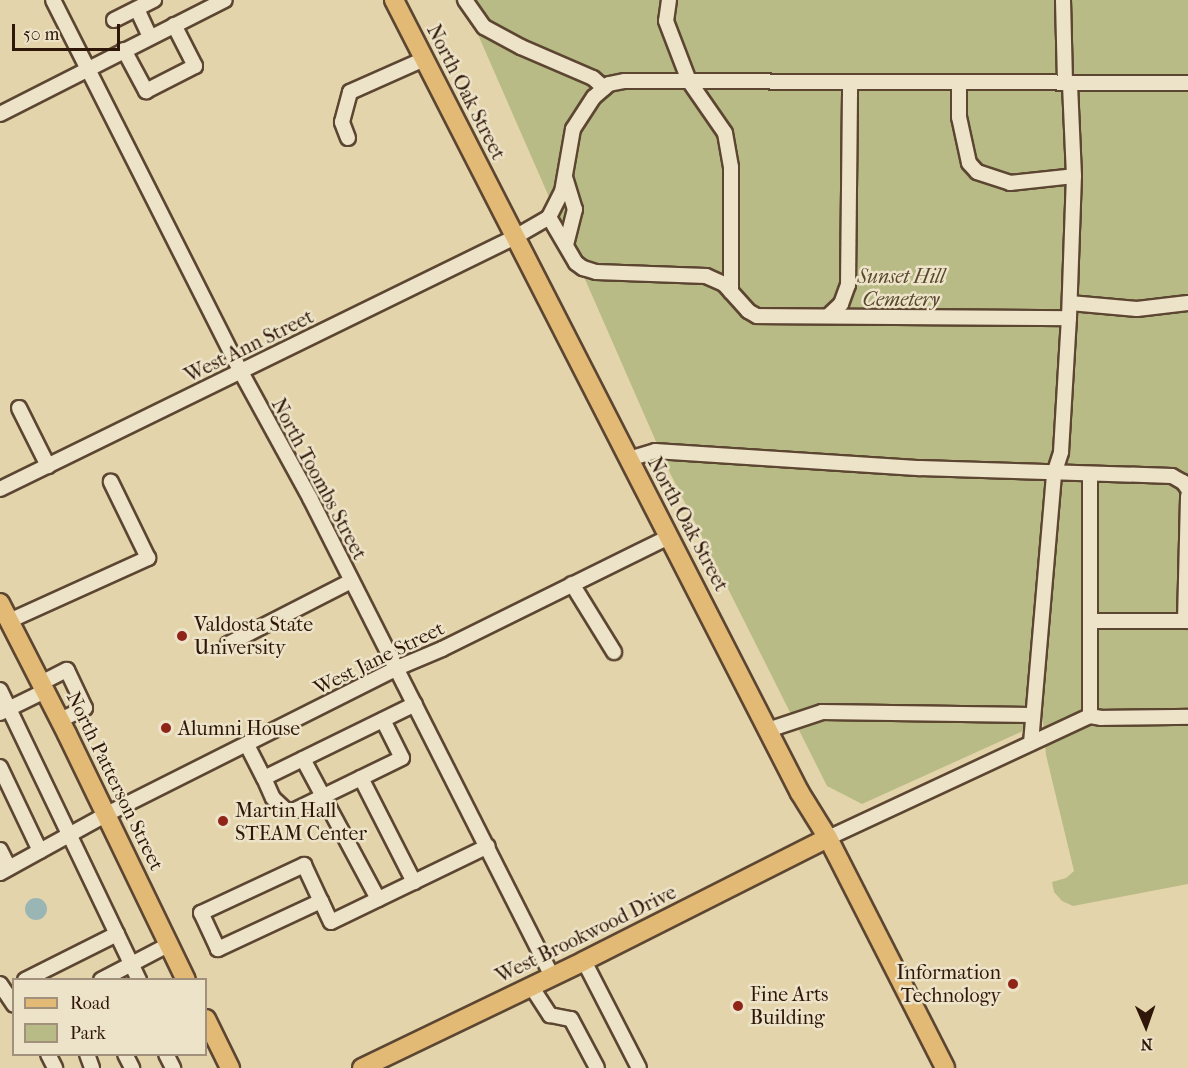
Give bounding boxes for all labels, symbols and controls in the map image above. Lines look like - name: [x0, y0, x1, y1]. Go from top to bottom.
- scale bar: [15, 12, 123, 50]
- street label: North Oak Street: [422, 20, 510, 164]
- text: 50 m: [23, 24, 59, 45]
- park label: Sunset Hill Cemetery: [857, 264, 945, 311]
- street label: West Ann Street: [181, 304, 317, 388]
- street label: North Toombs Street: [266, 394, 372, 564]
- street label: North Oak Street: [643, 453, 733, 595]
- place label: Valdosta State University: [194, 612, 313, 659]
- street label: West Jane Street: [310, 616, 448, 700]
- marker: Valdosta State University: [175, 629, 189, 643]
- street label: North Patterson Street: [61, 688, 169, 874]
- place label: Alumni House: [178, 716, 300, 740]
- marker: Alumni House: [159, 721, 173, 735]
- place label: Martin Hall STEAM Center: [235, 798, 367, 845]
- marker: Martin Hall STEAM Center: [216, 814, 230, 828]
- street label: West Brookwood Drive: [492, 880, 680, 988]
- place label: Information Technology: [896, 960, 1001, 1007]
- marker: Information Technology: [1006, 977, 1020, 991]
- legend: [12, 978, 207, 1056]
- place label: Fine Arts Building: [750, 982, 828, 1029]
- text: Road: [70, 993, 110, 1014]
- north arrow: [1116, 996, 1176, 1056]
- marker: Fine Arts Building: [731, 999, 745, 1013]
- text: Park: [70, 1023, 106, 1044]
- text: N: [1140, 1035, 1153, 1054]

